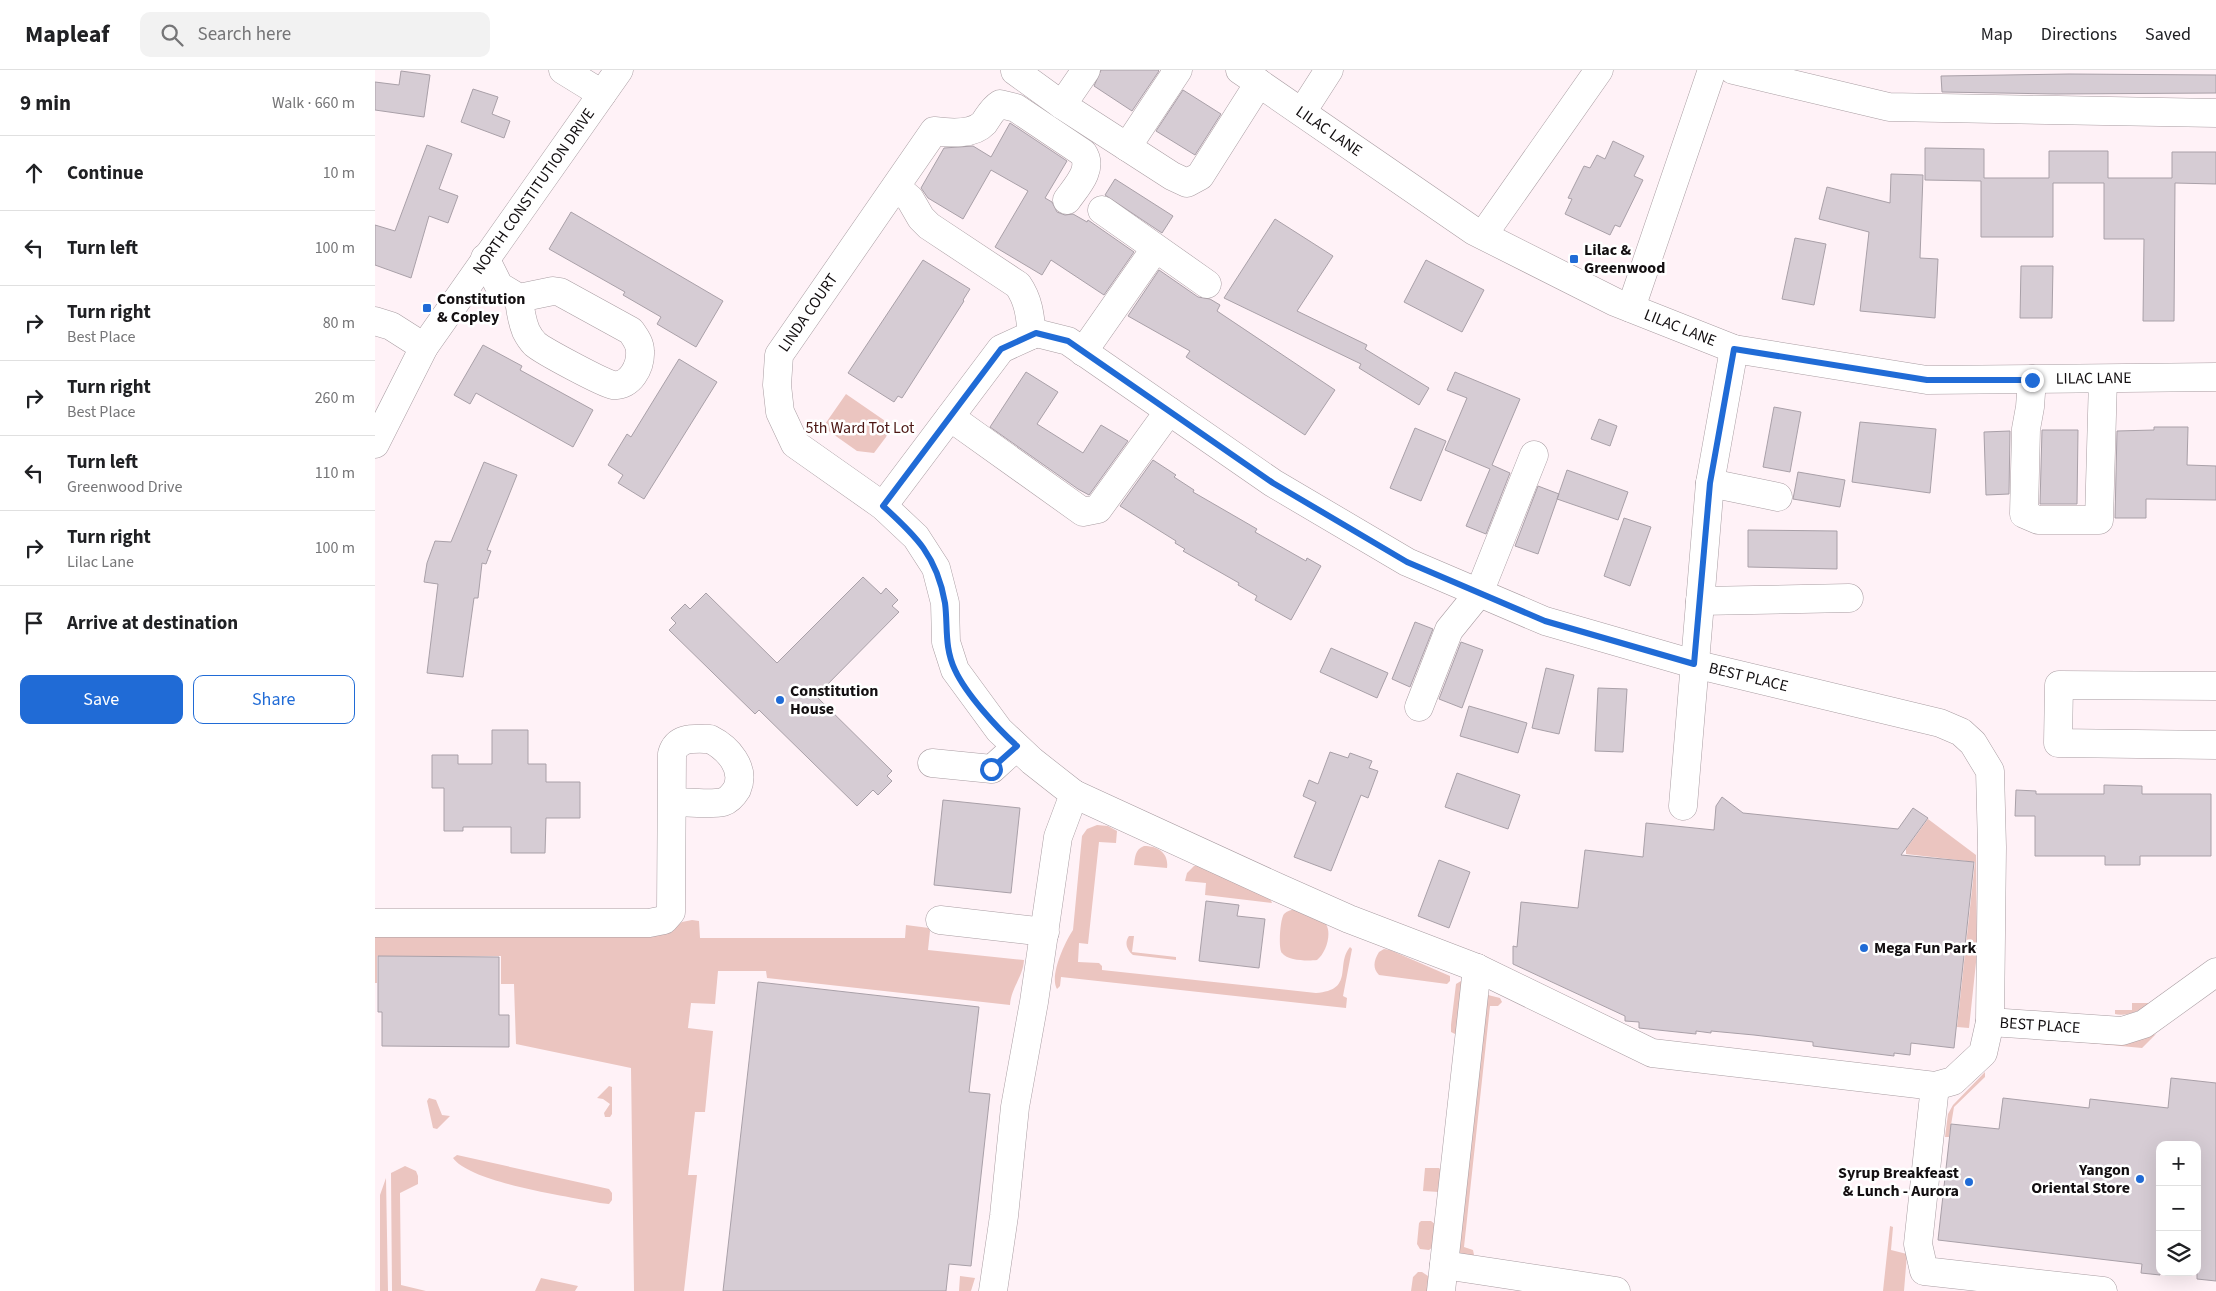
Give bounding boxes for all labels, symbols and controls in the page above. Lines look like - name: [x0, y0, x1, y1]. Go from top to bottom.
- search box: [140, 12, 490, 57]
- text: Mapleaf: [25, 17, 110, 52]
- icon: search: [158, 21, 186, 49]
- text: Search here: [198, 21, 291, 48]
- text: Map: [1981, 22, 2013, 47]
- text: Directions: [2041, 22, 2117, 47]
- text: Saved: [2145, 22, 2191, 47]
- text: 9 min: [20, 88, 71, 118]
- text: Walk · 660 m: [272, 92, 355, 114]
- street label: LILAC LANE: [1291, 101, 1367, 162]
- street label: NORTH CONSTITUTION DRIVE: [467, 104, 600, 279]
- icon: ahead: [20, 159, 48, 187]
- text: Continue: [67, 160, 144, 187]
- text: 10 m: [323, 162, 355, 184]
- icon: left: [20, 234, 48, 262]
- text: Turn left: [67, 235, 138, 262]
- text: 100 m: [315, 237, 355, 259]
- place label: Lilac & Greenwood: [1584, 239, 1665, 279]
- marker: Lilac & Greenwood: [1568, 253, 1580, 265]
- street label: LINDA COURT: [773, 269, 843, 357]
- place label: Constitution & Copley: [437, 288, 525, 328]
- text: Turn right: [67, 299, 151, 326]
- marker: Constitution & Copley: [421, 302, 433, 314]
- street label: LILAC LANE: [1641, 304, 1720, 352]
- icon: right: [20, 309, 48, 337]
- text: 80 m: [323, 312, 355, 334]
- text: Best Place: [67, 326, 135, 348]
- street label: LILAC LANE: [2056, 367, 2132, 390]
- route end: [2021, 369, 2044, 392]
- text: Turn right: [67, 374, 151, 401]
- icon: right: [20, 384, 48, 412]
- text: 260 m: [315, 387, 355, 409]
- text: Best Place: [67, 401, 135, 423]
- park label: 5th Ward Tot Lot: [805, 417, 915, 439]
- text: Turn left: [67, 449, 138, 476]
- icon: left: [20, 459, 48, 487]
- text: 110 m: [315, 462, 355, 484]
- text: Greenwood Drive: [67, 476, 182, 498]
- text: Turn right: [67, 524, 151, 551]
- icon: right: [20, 534, 48, 562]
- text: 100 m: [315, 537, 355, 559]
- text: Lilac Lane: [67, 551, 134, 573]
- icon: arrive: [20, 609, 48, 637]
- text: Arrive at destination: [67, 610, 238, 637]
- street label: BEST PLACE: [1707, 657, 1790, 697]
- button: Save: [20, 675, 183, 724]
- button: Share: [193, 675, 355, 724]
- place label: Constitution House: [790, 680, 878, 720]
- marker: Constitution House: [774, 694, 786, 706]
- route start: [980, 758, 1003, 781]
- place label: Mega Fun Park: [1874, 937, 1977, 959]
- marker: Mega Fun Park: [1858, 942, 1870, 954]
- street label: BEST PLACE: [1999, 1012, 2081, 1039]
- map controls: [2156, 1141, 2201, 1276]
- button: +: [2156, 1141, 2201, 1186]
- place label: Yangon Oriental Store: [2031, 1159, 2130, 1199]
- place label: Syrup Breakfeast & Lunch - Aurora: [1838, 1162, 1959, 1202]
- marker: Yangon Oriental Store: [2134, 1173, 2146, 1185]
- marker: Syrup Breakfeast & Lunch - Aurora: [1963, 1176, 1975, 1188]
- button: −: [2156, 1186, 2201, 1231]
- button: layers: [2156, 1231, 2201, 1276]

